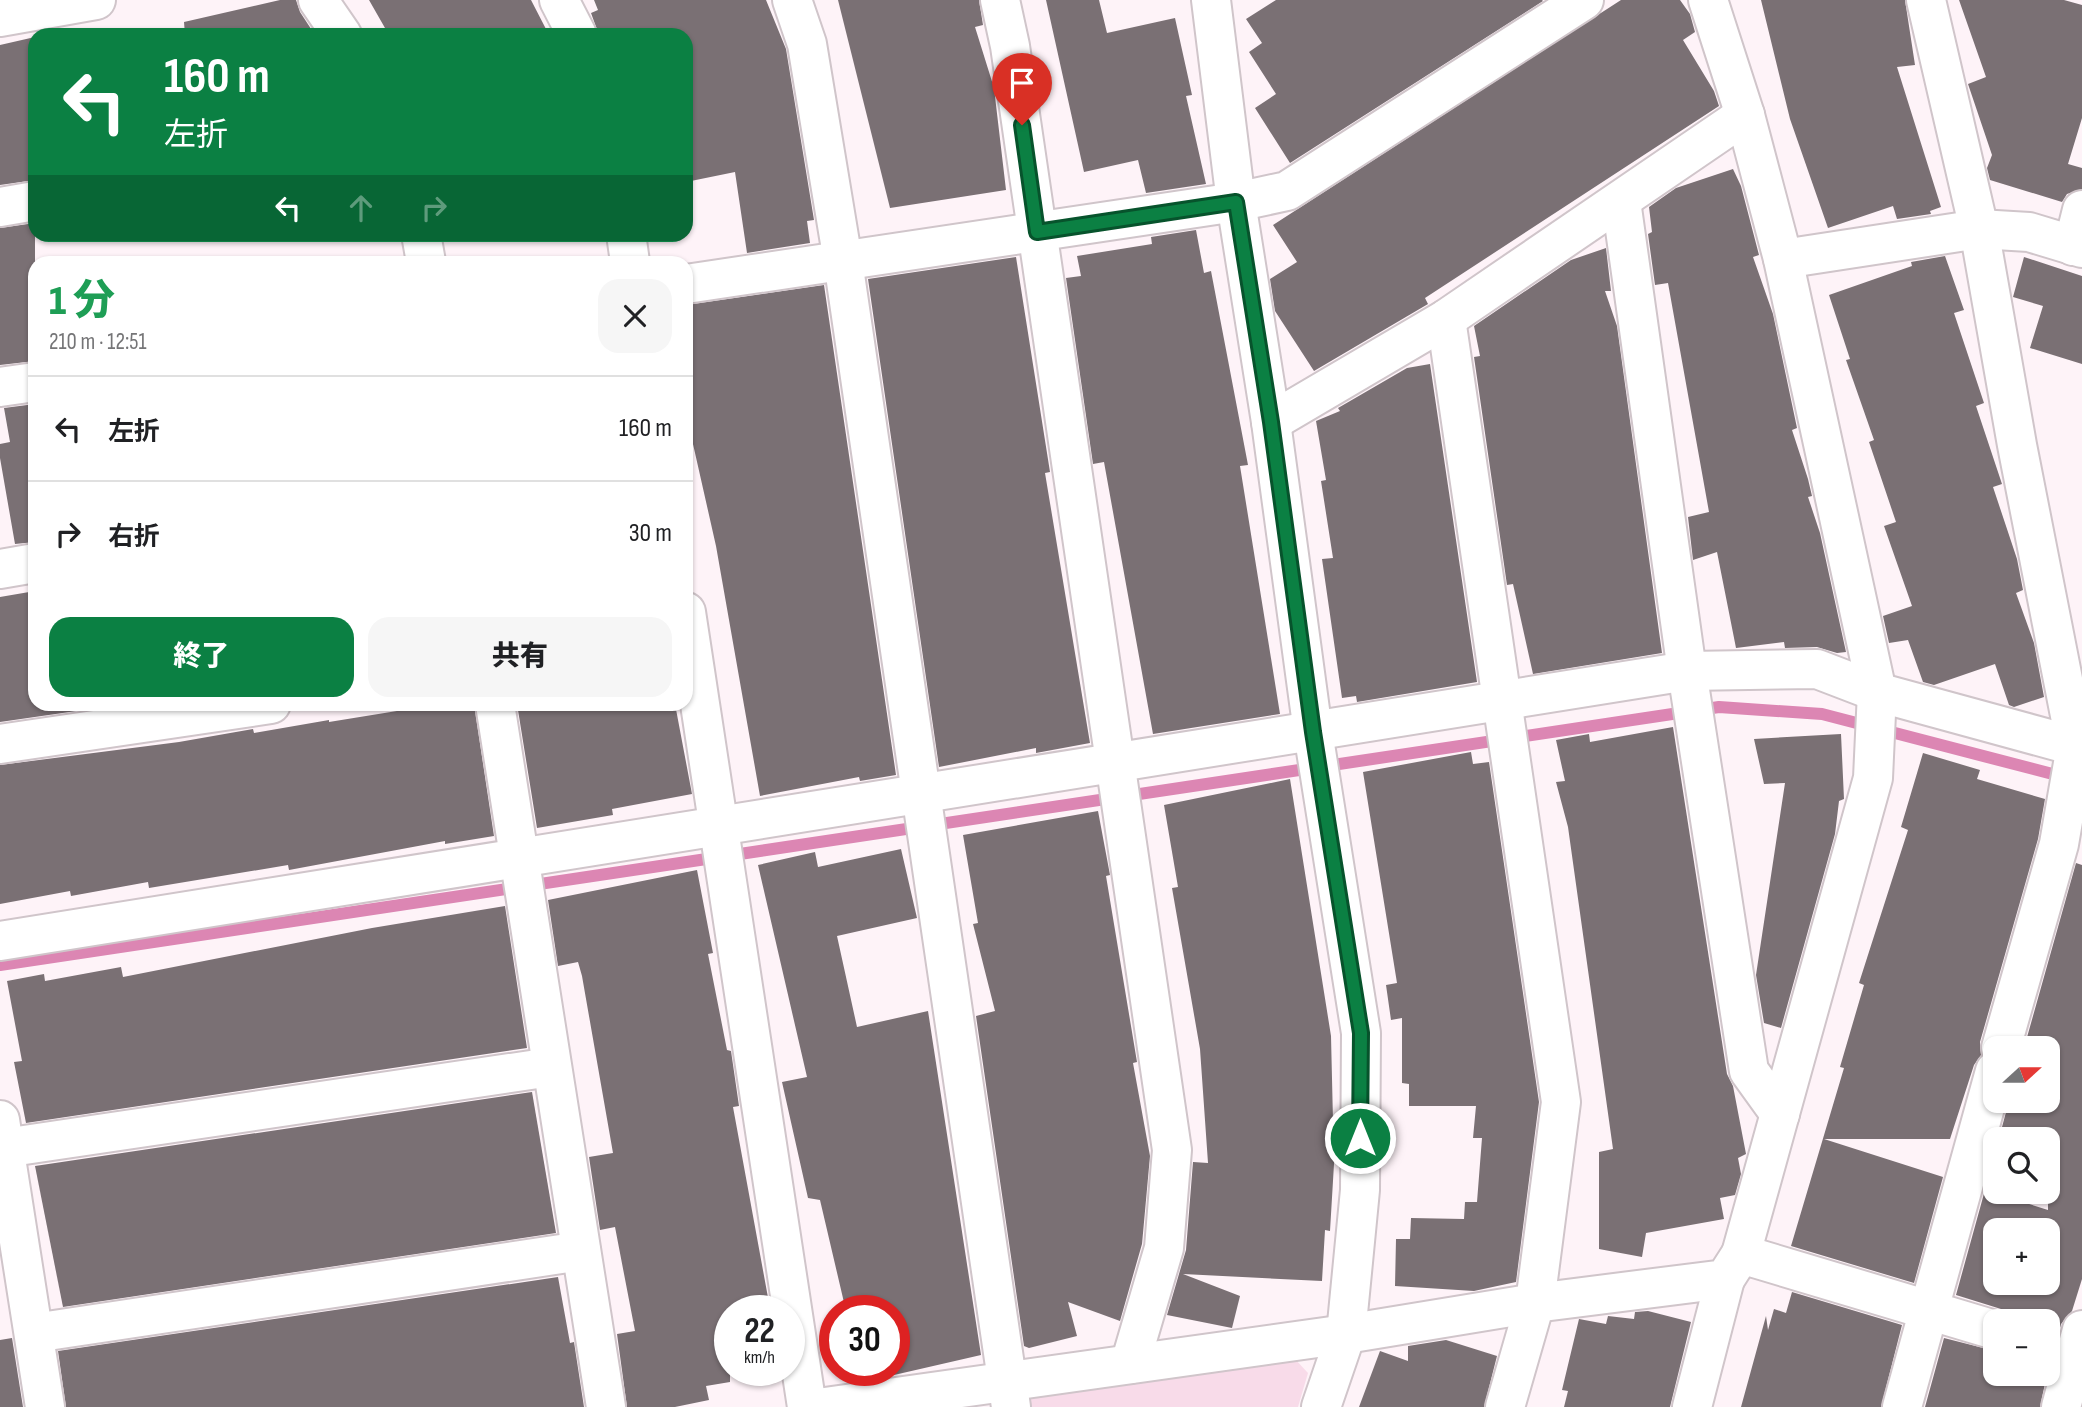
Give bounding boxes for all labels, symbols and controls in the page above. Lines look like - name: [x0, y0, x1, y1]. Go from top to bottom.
- text: 160 m: [164, 48, 270, 107]
- pin: [992, 53, 1052, 125]
- icon: left: [49, 56, 140, 147]
- icon: arrive: [1003, 64, 1041, 102]
- text: 左折: [164, 116, 228, 155]
- icon: left: [269, 189, 307, 227]
- icon: ahead: [342, 189, 380, 227]
- icon: right: [415, 189, 453, 227]
- text: 1 分: [49, 276, 115, 327]
- button: close: [598, 279, 672, 353]
- text: 210 m · 12:51: [49, 328, 147, 356]
- icon: left: [49, 410, 87, 448]
- text: 160 m: [619, 413, 672, 444]
- text: 左折: [108, 417, 160, 448]
- icon: right: [49, 515, 87, 553]
- text: 30 m: [629, 518, 672, 549]
- text: 右折: [108, 522, 160, 553]
- button: 終了: [49, 617, 354, 697]
- button: 共有: [368, 617, 672, 697]
- north arrow: [1983, 1036, 2060, 1113]
- map controls: [1983, 1036, 2060, 1386]
- position arrow: [1323, 1101, 1397, 1175]
- button: search: [1983, 1127, 2060, 1204]
- button: +: [1983, 1218, 2060, 1295]
- speed limit sign: 30: [819, 1295, 910, 1386]
- button: −: [1983, 1309, 2060, 1386]
- text: 22: [744, 1310, 775, 1353]
- text: km/h: [744, 1347, 775, 1368]

